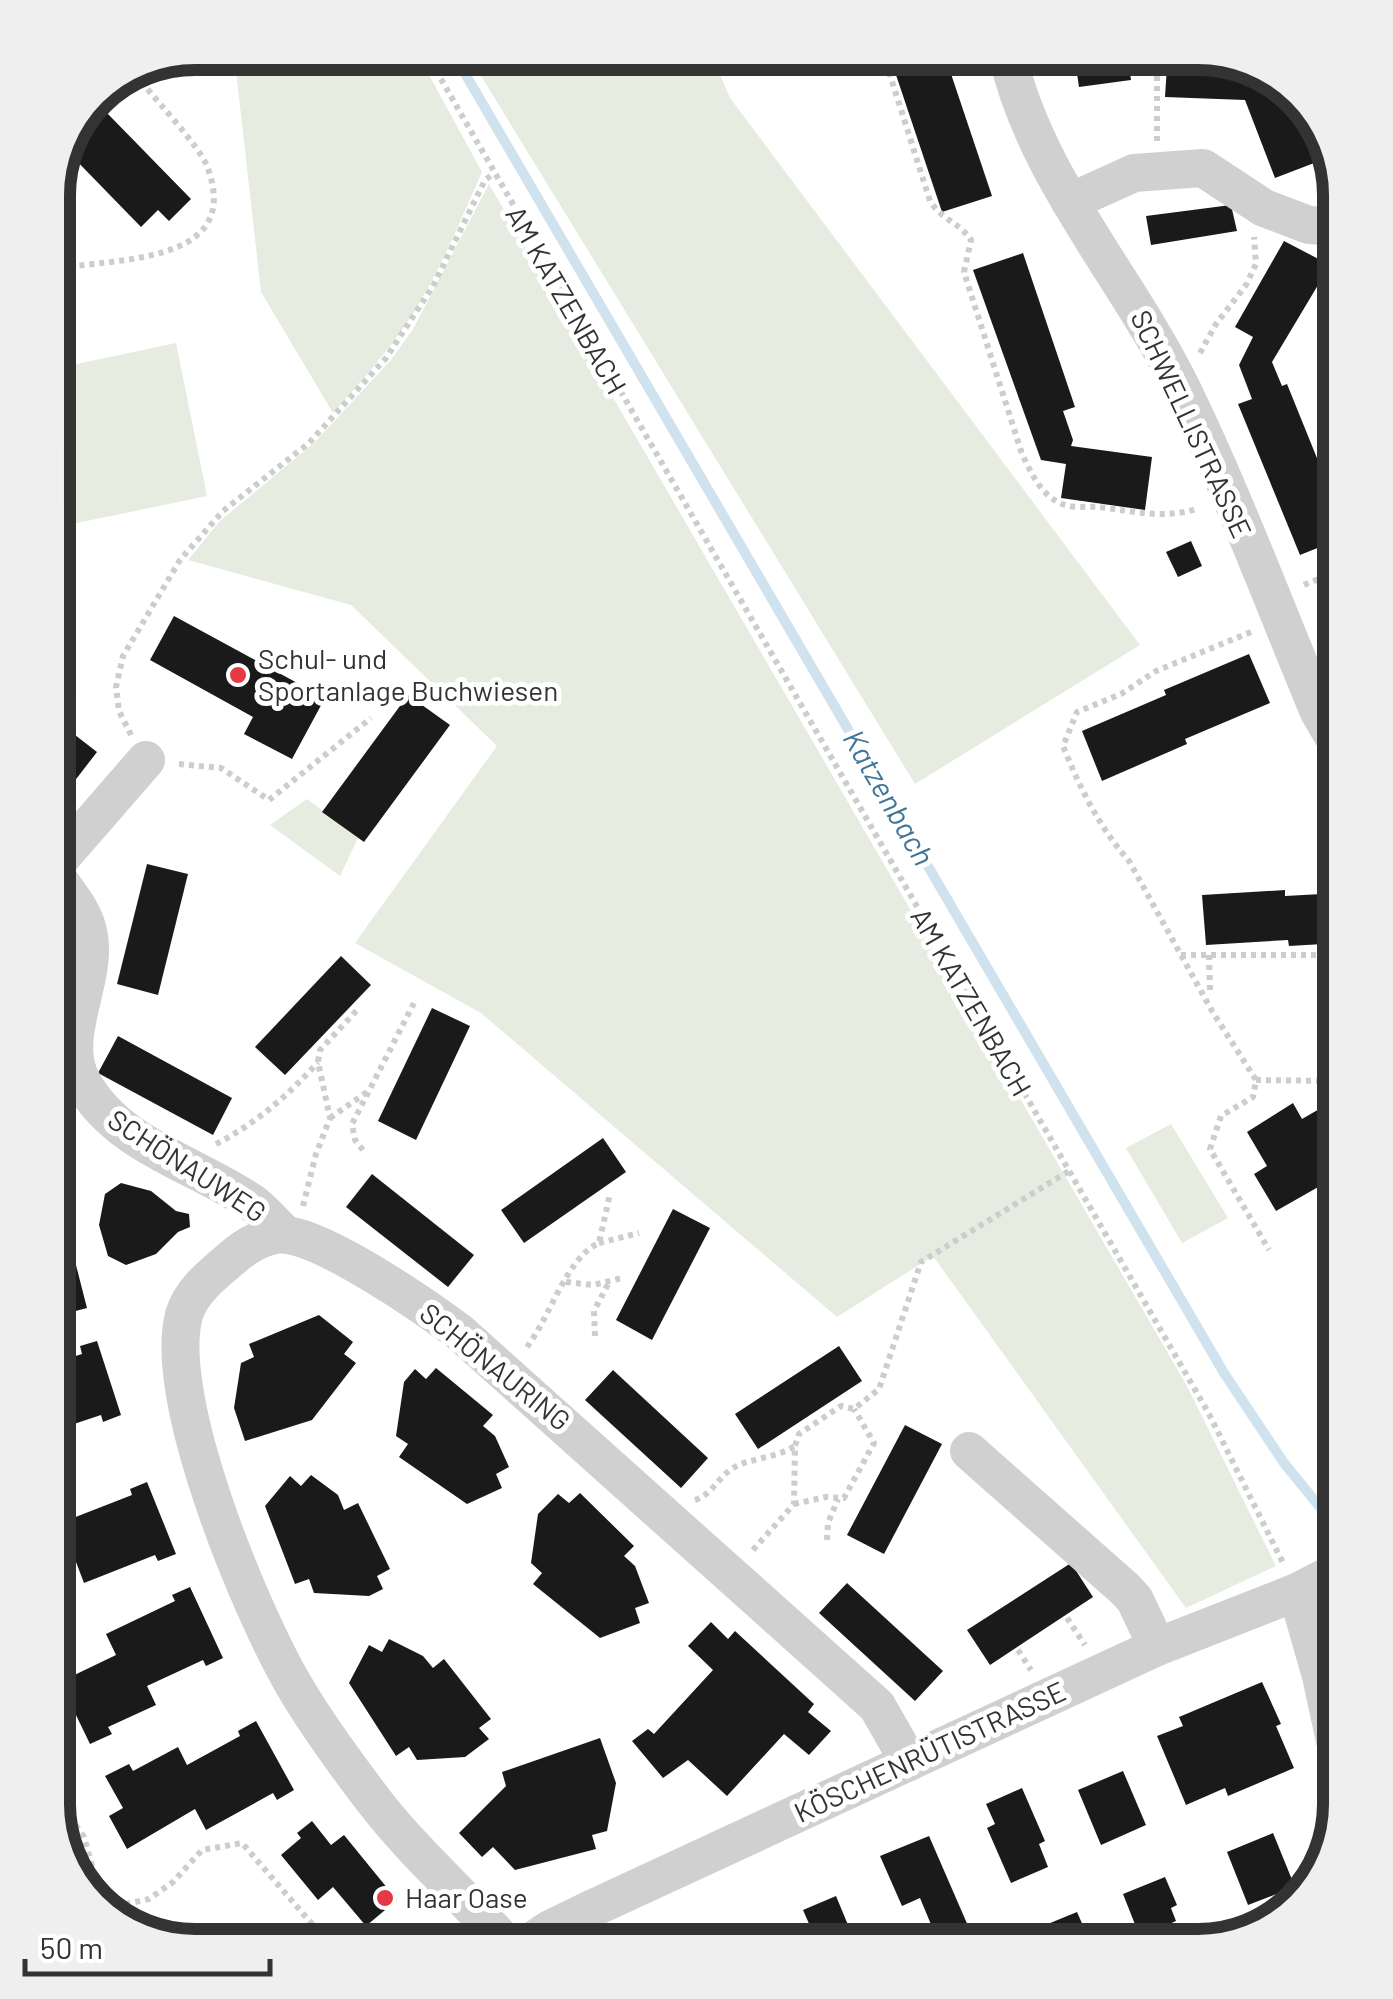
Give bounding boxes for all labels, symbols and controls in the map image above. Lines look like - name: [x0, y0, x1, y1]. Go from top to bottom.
- street label: AM KATZENBACH: [499, 199, 634, 400]
- street label: SCHWELLISTRASSE: [1124, 304, 1260, 543]
- place label: Schul- und Sportanlage Buchwiesen: [258, 641, 558, 707]
- marker: Schul- und Sportanlage Buchwiesen: [227, 664, 249, 686]
- water label: Katzenbach: [837, 723, 943, 871]
- street label: AM KATZENBACH: [904, 901, 1039, 1102]
- street label: SCHÖNAUWEG: [102, 1102, 273, 1229]
- street label: SCHÖNAURING: [414, 1295, 578, 1437]
- street label: KÖSCHENRÜTISTRASSE: [788, 1673, 1071, 1829]
- place label: Haar Oase: [405, 1880, 528, 1914]
- marker: Haar Oase: [374, 1887, 396, 1909]
- scale bar: [25, 1914, 270, 1976]
- text: 50 m: [40, 1929, 103, 1965]

